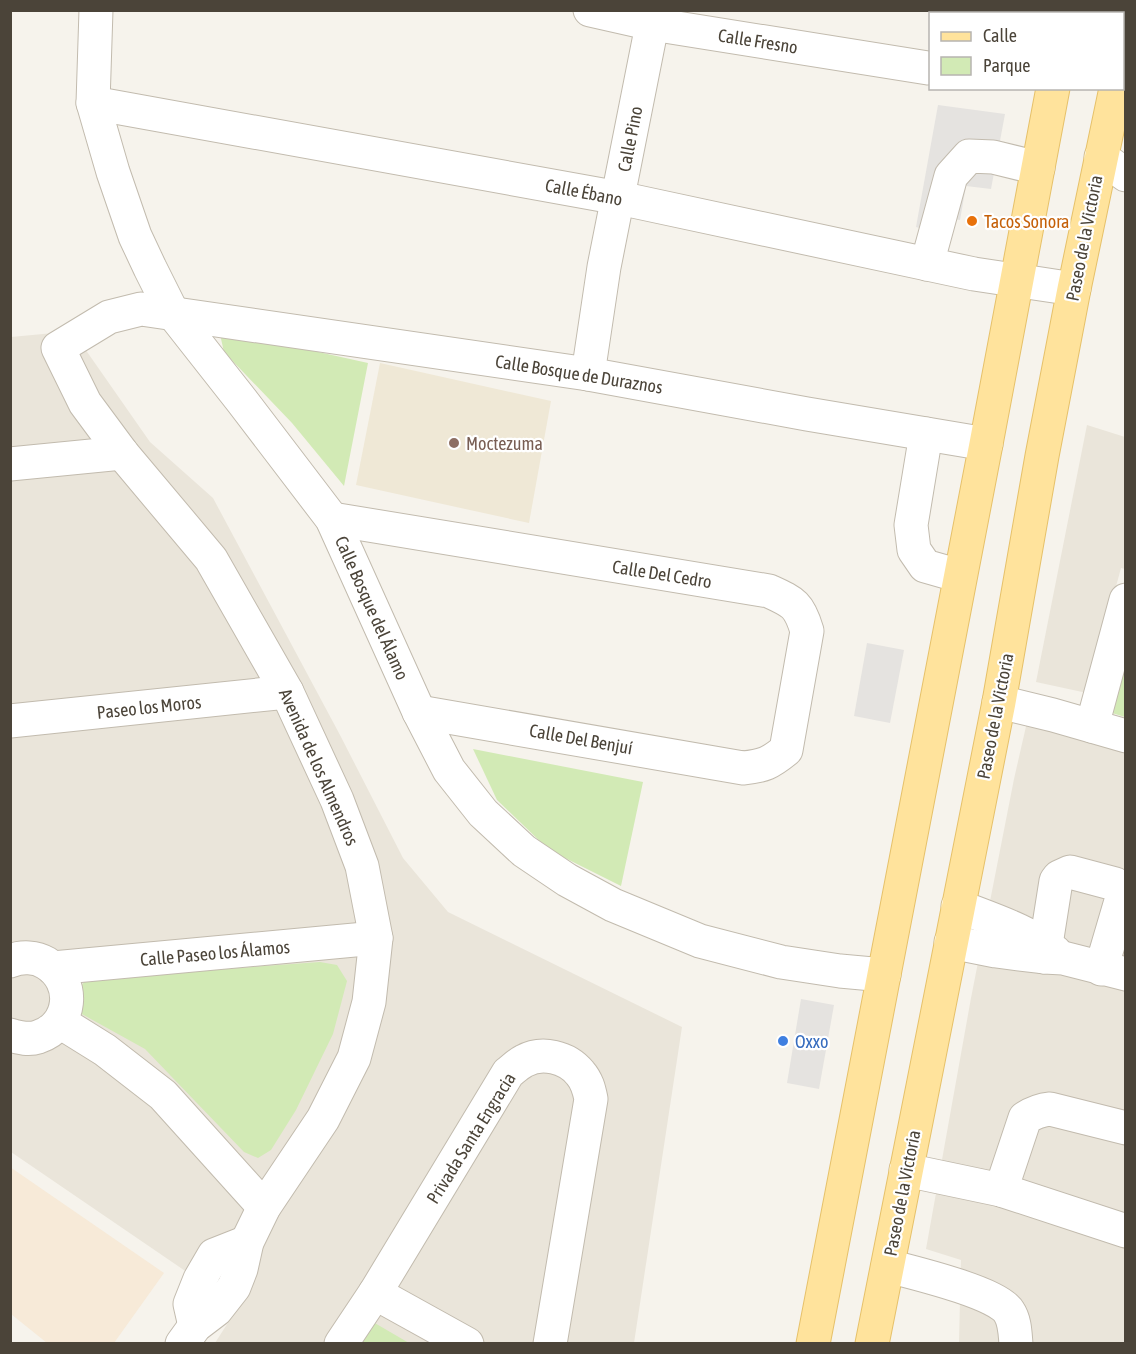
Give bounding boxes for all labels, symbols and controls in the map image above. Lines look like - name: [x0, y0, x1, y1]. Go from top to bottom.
- legend: [929, 12, 1124, 90]
- street label: Calle Fresno: [717, 24, 799, 58]
- text: Calle: [983, 25, 1017, 46]
- text: Parque: [983, 55, 1031, 76]
- street label: Calle Pino: [613, 104, 647, 174]
- street label: Paseo de la Victoria: [1061, 173, 1107, 303]
- street label: Calle Ébano: [544, 174, 624, 210]
- place label: Tacos Sonora: [984, 211, 1069, 232]
- marker: Tacos Sonora: [965, 214, 979, 228]
- street label: Calle Bosque de Duraznos: [494, 350, 664, 398]
- place label: Moctezuma: [466, 433, 543, 454]
- marker: Moctezuma: [447, 436, 461, 450]
- street label: Calle Bosque del Álamo: [331, 533, 413, 683]
- street label: Calle Del Cedro: [611, 556, 713, 592]
- street label: Paseo de la Victoria: [972, 651, 1018, 781]
- street label: Avenida de los Almendros: [275, 685, 363, 849]
- street label: Paseo los Moros: [96, 691, 202, 723]
- street label: Calle Del Benjuí: [528, 720, 634, 758]
- street label: Calle Paseo los Álamos: [139, 936, 291, 970]
- place label: Oxxo: [795, 1031, 828, 1052]
- marker: Oxxo: [776, 1034, 790, 1048]
- street label: Privada Santa Engracia: [422, 1069, 520, 1207]
- street label: Paseo de la Victoria: [879, 1128, 925, 1258]

